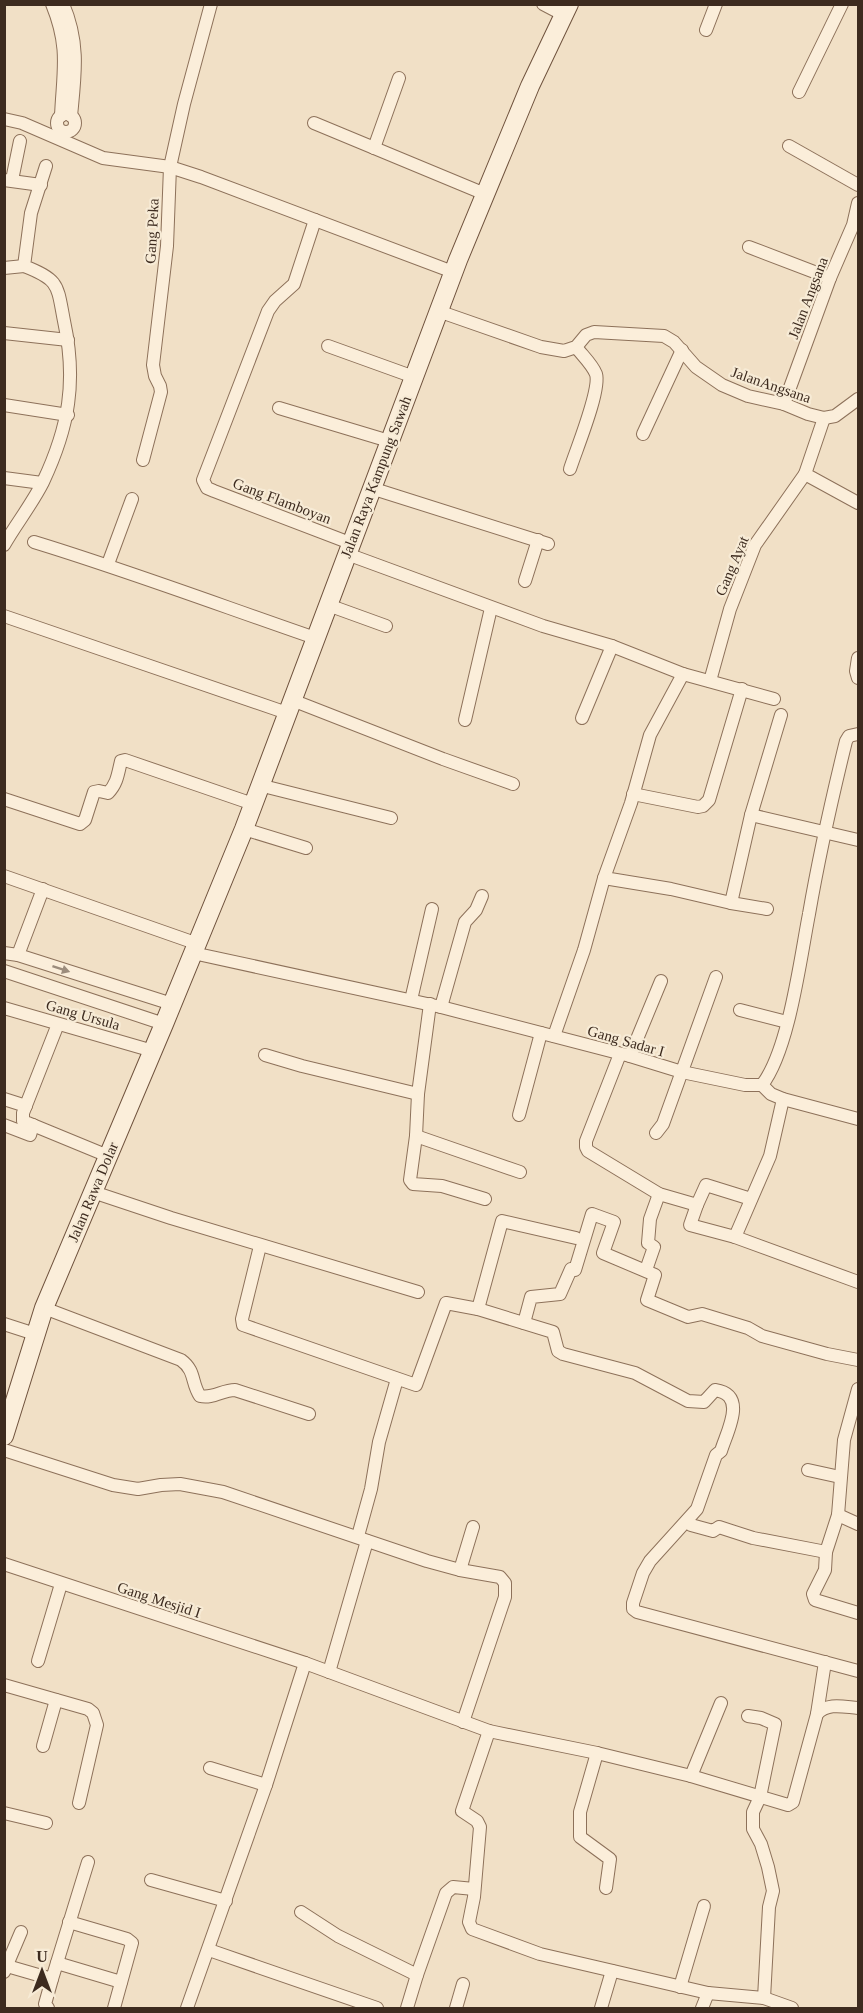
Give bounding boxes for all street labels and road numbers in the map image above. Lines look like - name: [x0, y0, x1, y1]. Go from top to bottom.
- street label: Gang Peka: [142, 198, 162, 264]
- street label: Jalan Angsana: [785, 255, 831, 341]
- street label: JalanAngsana: [729, 364, 813, 406]
- street label: Jalan Raya Kampung Sawah: [338, 393, 414, 560]
- street label: Gang Flamboyan: [231, 475, 334, 527]
- street label: Gang Ayat: [712, 533, 752, 598]
- street label: Gang Ursula: [44, 997, 122, 1033]
- street label: Gang Sadar I: [586, 1022, 666, 1060]
- street label: Jalan Rawa Dolar: [65, 1140, 121, 1244]
- street label: Gang Mesjid I: [115, 1579, 203, 1621]

